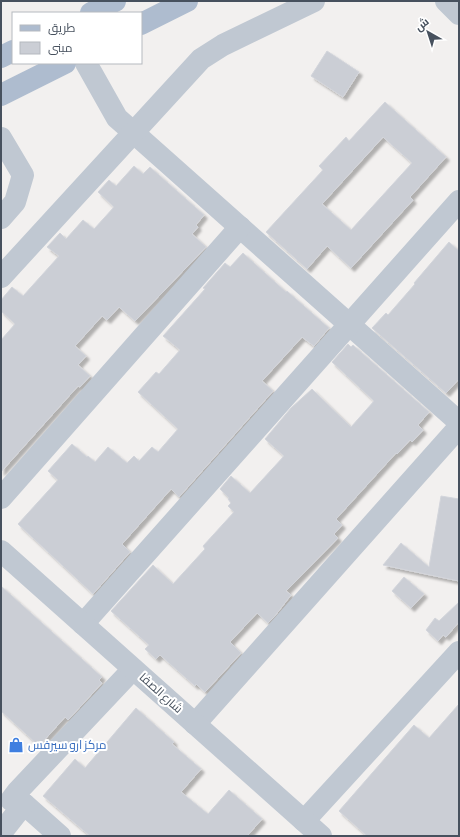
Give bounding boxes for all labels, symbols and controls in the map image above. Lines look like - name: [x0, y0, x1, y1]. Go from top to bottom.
- legend: [12, 12, 142, 64]
- north arrow: [408, 12, 448, 52]
- text: ش: [412, 15, 432, 34]
- text: طريق: [48, 21, 76, 36]
- text: مبنى: [48, 41, 73, 56]
- street label: شارع الصفا: [136, 670, 185, 717]
- shop icon: مركز ارو سيرفس: [7, 736, 25, 754]
- place label: مركز ارو سيرفس: [28, 738, 106, 753]

